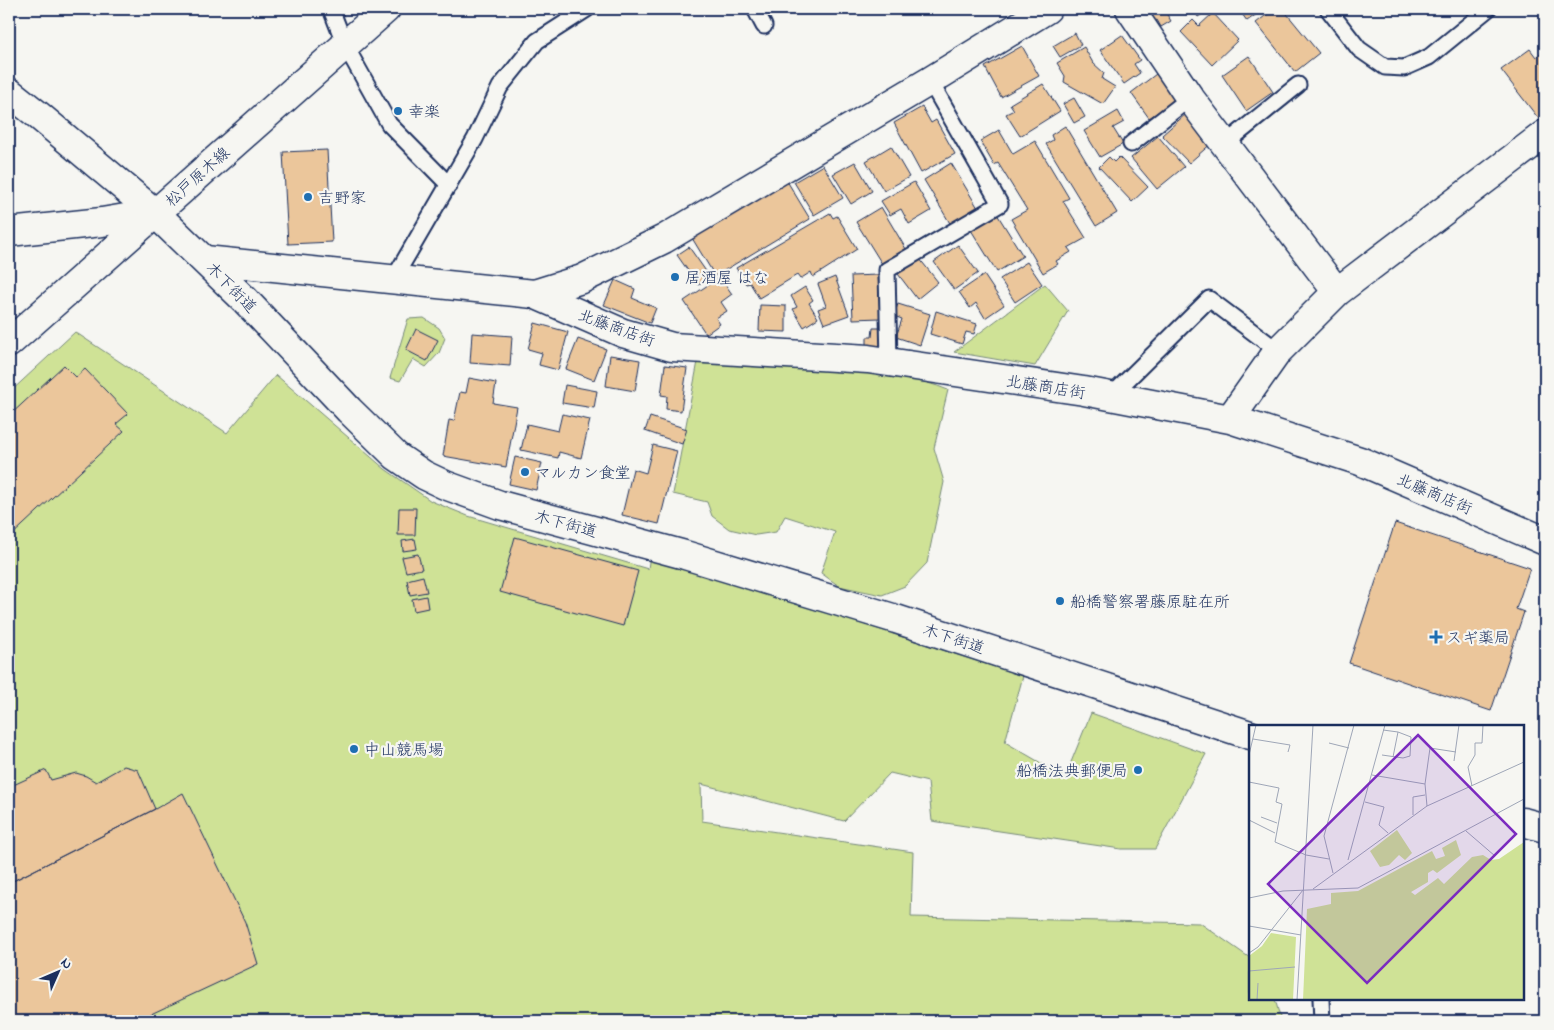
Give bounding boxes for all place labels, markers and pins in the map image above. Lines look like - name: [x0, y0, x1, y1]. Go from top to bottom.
- place label: 幸楽: [408, 101, 440, 125]
- marker: 幸楽: [392, 105, 404, 117]
- place label: 吉野家: [318, 187, 366, 211]
- marker: 吉野家: [302, 191, 314, 203]
- place label: 居酒屋 はな: [685, 267, 769, 291]
- marker: 居酒屋 はな: [669, 271, 681, 283]
- place label: マルカン食堂: [535, 462, 631, 486]
- marker: マルカン食堂: [519, 466, 531, 478]
- place label: 船橋警察署藤原駐在所: [1070, 591, 1230, 615]
- marker: 船橋警察署藤原駐在所: [1054, 595, 1066, 607]
- place label: スギ薬局: [1446, 627, 1510, 651]
- marker: スギ薬局: [1430, 631, 1442, 643]
- place label: 中山競馬場: [364, 739, 444, 763]
- marker: 中山競馬場: [348, 743, 360, 755]
- place label: 船橋法典郵便局: [1016, 760, 1128, 784]
- marker: 船橋法典郵便局: [1132, 764, 1144, 776]

